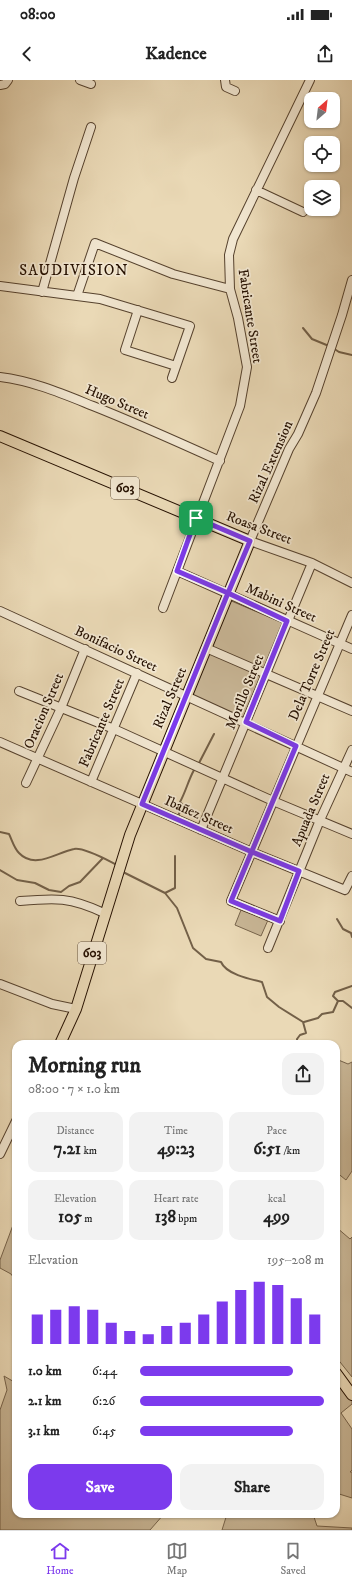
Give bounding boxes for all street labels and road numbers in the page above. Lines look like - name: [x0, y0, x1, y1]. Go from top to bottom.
- street label: Fabricante Street: [234, 268, 266, 365]
- street label: Hugo Street: [82, 380, 152, 424]
- street label: Rizal Extension: [245, 417, 298, 506]
- road number: 603: [111, 477, 139, 499]
- street label: Roasa Street: [224, 507, 295, 549]
- street label: Mabini Street: [243, 579, 320, 627]
- street label: Bonifacio Street: [72, 622, 161, 676]
- street label: Dela Torre Street: [285, 626, 340, 723]
- street label: Morillo Street: [222, 651, 268, 732]
- street label: Rizal Street: [149, 664, 191, 732]
- street label: Oracion Street: [20, 670, 68, 752]
- street label: Fabricante Street: [75, 675, 129, 770]
- street label: Apuada Street: [288, 770, 335, 849]
- street label: Ibañez Street: [162, 792, 237, 838]
- road number: 603: [78, 942, 106, 964]

